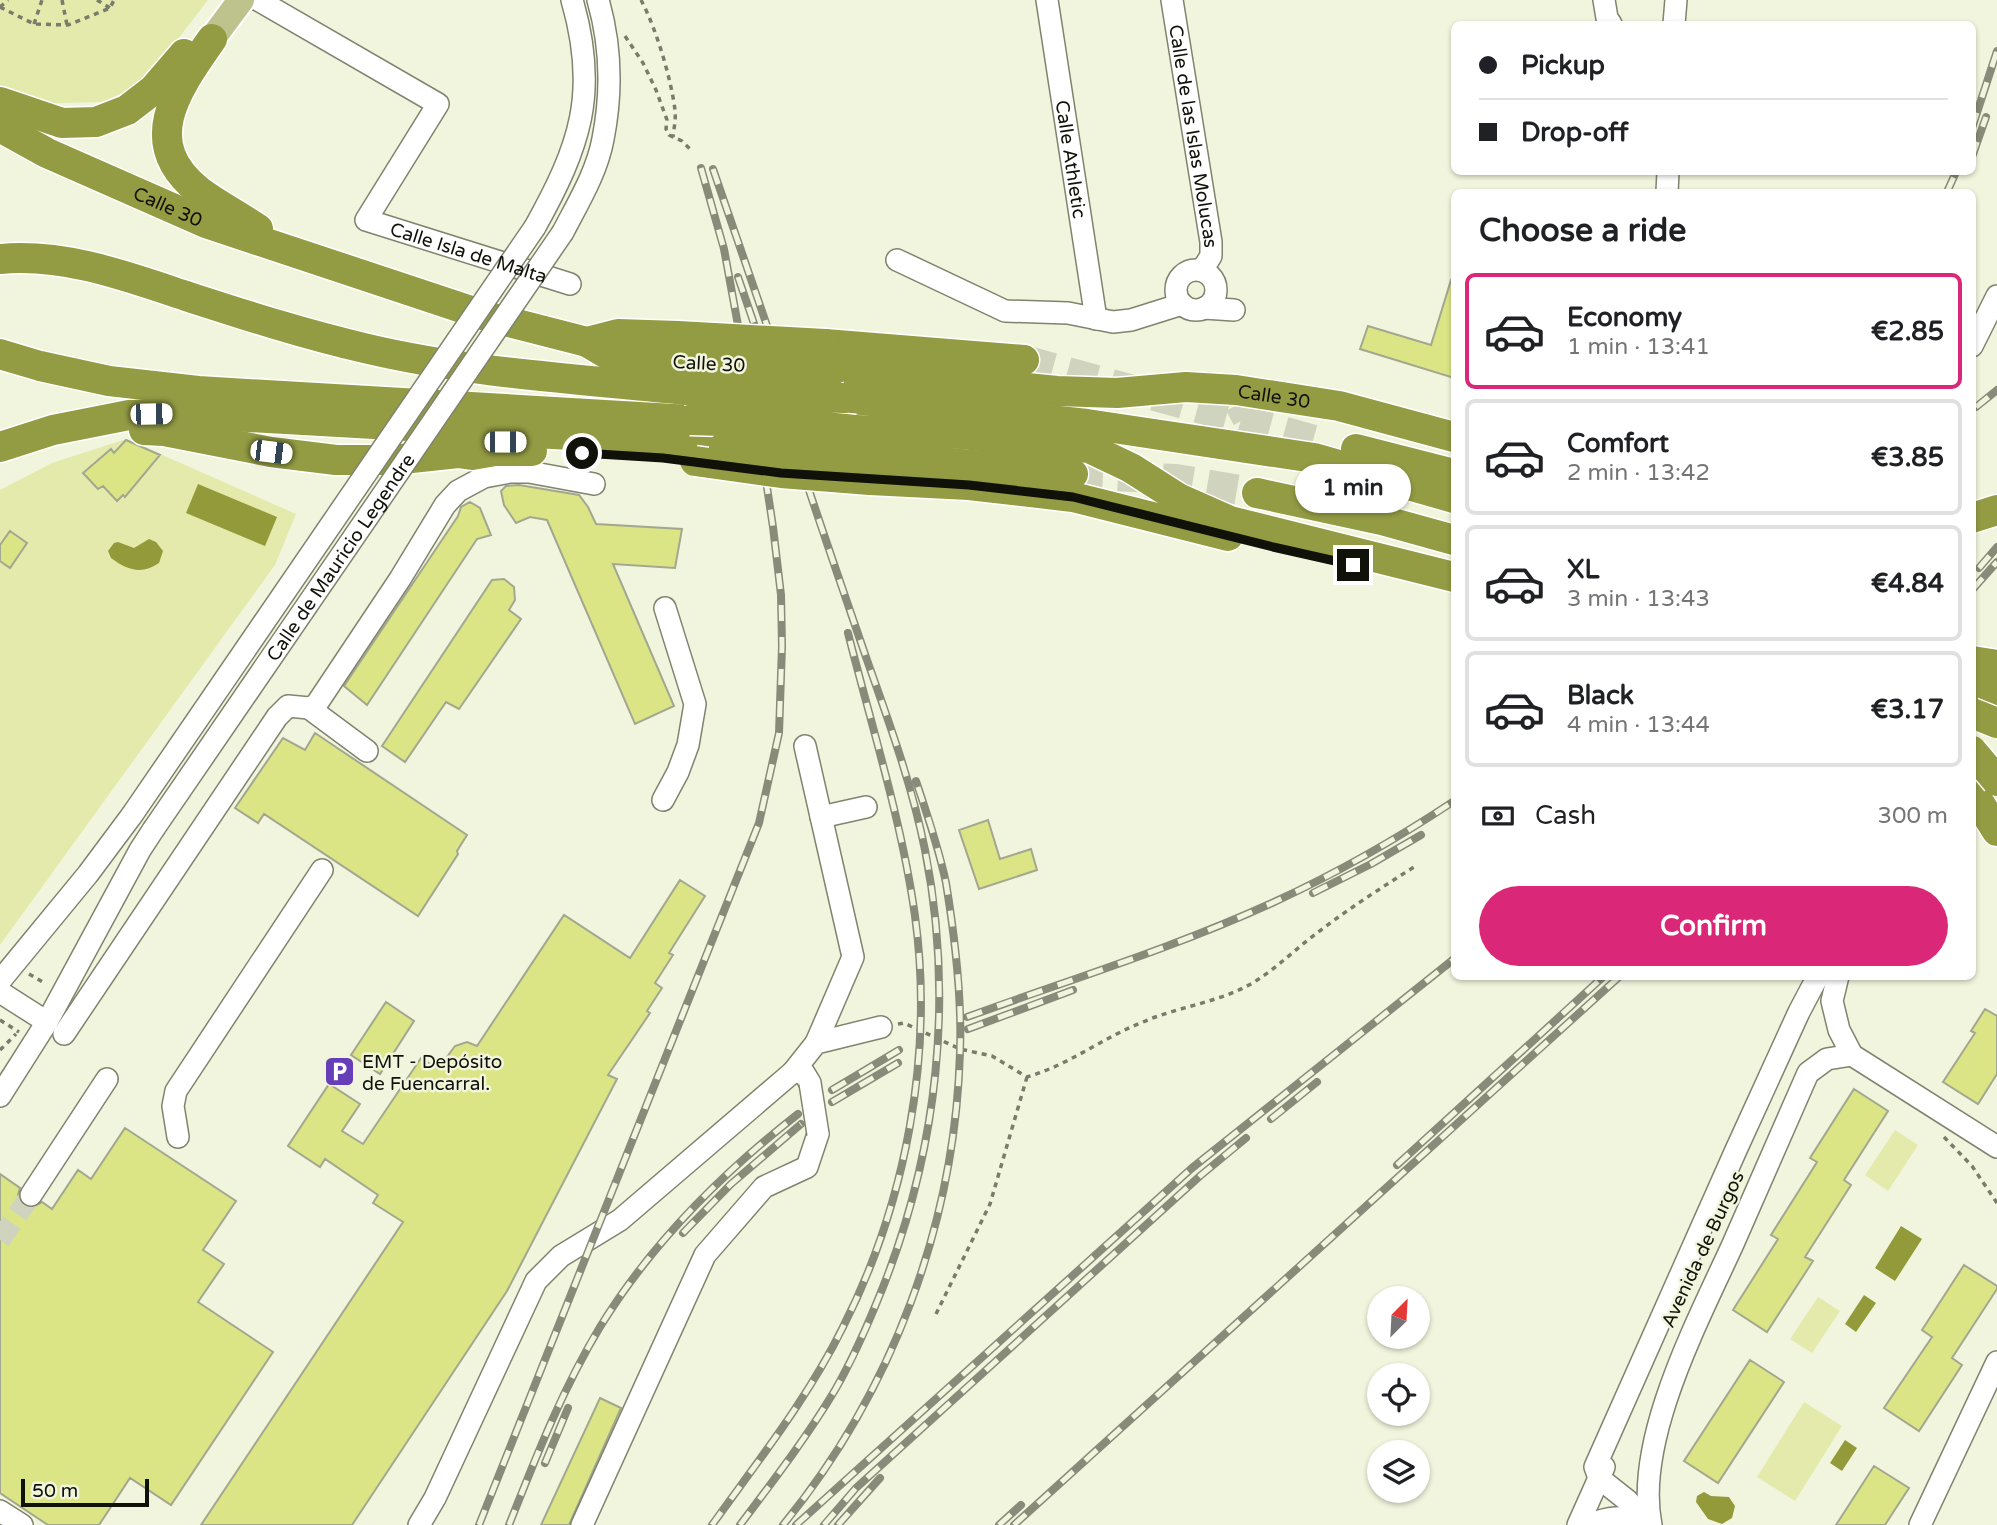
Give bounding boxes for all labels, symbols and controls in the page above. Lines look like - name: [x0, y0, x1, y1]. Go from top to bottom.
- street label: Calle de las Islas Molucas: [1164, 23, 1221, 248]
- text: Pickup: [1521, 50, 1605, 81]
- street label: Calle Athletic: [1051, 99, 1090, 220]
- text: Drop-off: [1521, 117, 1628, 148]
- street label: Calle 30: [130, 182, 206, 232]
- text: Choose a ride: [1479, 212, 1686, 250]
- street label: Calle Isla de Malta: [387, 218, 550, 288]
- icon: car: [1483, 300, 1546, 363]
- text: Economy: [1567, 302, 1682, 333]
- text: €2.85: [1871, 316, 1944, 347]
- text: 1 min · 13:41: [1567, 333, 1710, 361]
- street label: Calle 30: [672, 351, 746, 377]
- street label: Calle 30: [1236, 380, 1312, 413]
- car: [130, 403, 173, 425]
- icon: car: [1483, 426, 1546, 489]
- text: Comfort: [1567, 428, 1669, 459]
- car: [485, 432, 527, 453]
- route start: [566, 437, 598, 469]
- car: [249, 439, 294, 465]
- text: €3.85: [1871, 442, 1944, 473]
- street label: Calle de Mauricio Legendre: [262, 450, 420, 665]
- text: 2 min · 13:42: [1567, 459, 1710, 487]
- callout: 1 min: [1295, 463, 1411, 512]
- text: 1 min: [1322, 474, 1384, 502]
- route end: [1337, 549, 1369, 581]
- icon: car: [1483, 552, 1546, 615]
- text: XL: [1567, 554, 1599, 585]
- text: €4.84: [1871, 568, 1944, 599]
- text: 3 min · 13:43: [1567, 585, 1710, 613]
- icon: car: [1483, 678, 1546, 741]
- text: Black: [1567, 680, 1634, 711]
- text: €3.17: [1871, 694, 1944, 725]
- text: 4 min · 13:44: [1567, 711, 1710, 739]
- icon: cash: [1479, 797, 1517, 835]
- text: Cash: [1535, 800, 1596, 831]
- text: 300 m: [1878, 802, 1948, 830]
- button: Confirm: [1479, 886, 1948, 966]
- place label: EMT - Depósito de Fuencarral.: [362, 1051, 502, 1095]
- parking icon: EMT - Depósito de Fuencarral.: [322, 1055, 356, 1089]
- street label: Avenida de Burgos: [1657, 1168, 1749, 1331]
- north arrow: [1367, 1286, 1430, 1349]
- map controls: [1367, 1286, 1430, 1503]
- button: locate: [1367, 1363, 1430, 1426]
- button: layers: [1367, 1440, 1430, 1503]
- scale bar: [21, 1476, 149, 1508]
- text: 50 m: [32, 1480, 78, 1502]

